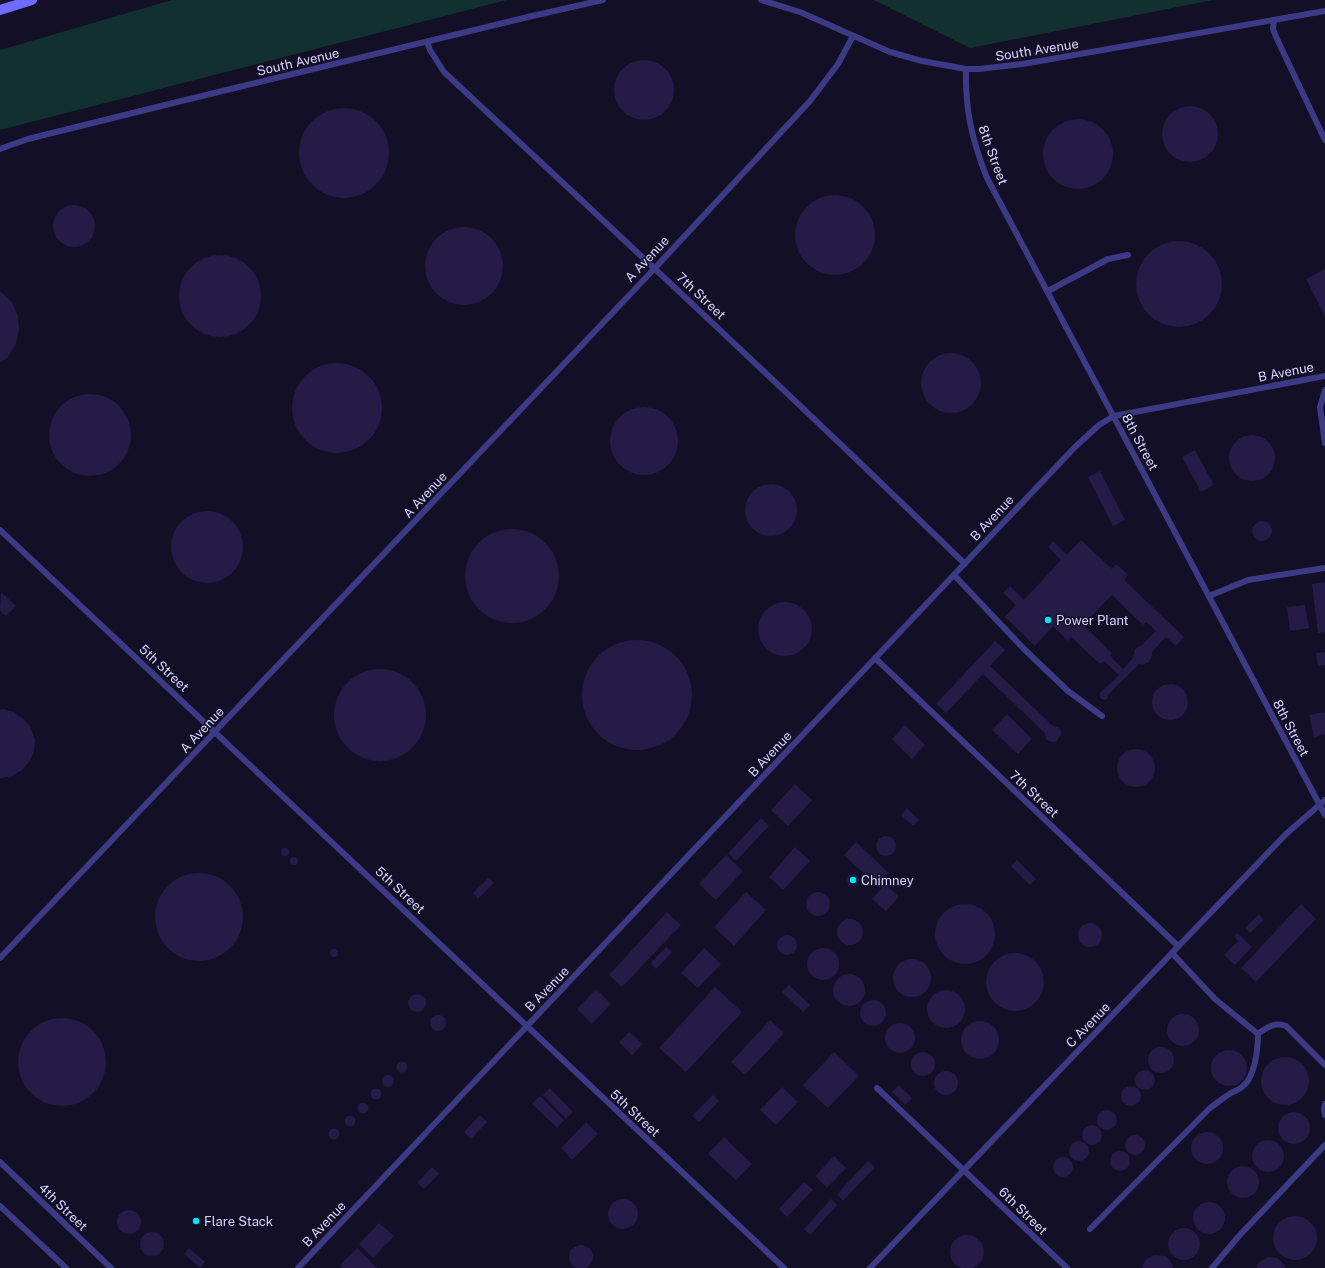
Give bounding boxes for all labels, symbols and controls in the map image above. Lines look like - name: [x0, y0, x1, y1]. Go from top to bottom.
- street label: South Avenue: [994, 36, 1080, 64]
- street label: South Avenue: [255, 45, 341, 79]
- street label: 8th Street: [975, 123, 1011, 187]
- street label: A Avenue: [622, 233, 672, 285]
- street label: 7th Street: [673, 270, 729, 322]
- street label: B Avenue: [1257, 359, 1315, 385]
- street label: 8th Street: [1119, 411, 1161, 473]
- street label: A Avenue: [400, 469, 450, 521]
- street label: B Avenue: [967, 492, 1017, 544]
- place label: Power Plant: [1056, 613, 1129, 628]
- marker: Power Plant: [1043, 615, 1053, 625]
- street label: 5th Street: [136, 641, 192, 695]
- street label: 8th Street: [1270, 697, 1312, 759]
- street label: A Avenue: [177, 704, 227, 756]
- street label: B Avenue: [745, 728, 795, 780]
- street label: 7th Street: [1006, 768, 1062, 820]
- street label: 5th Street: [372, 863, 428, 917]
- place label: Chimney: [861, 873, 914, 888]
- marker: Chimney: [848, 875, 858, 885]
- street label: B Avenue: [522, 963, 572, 1015]
- street label: C Avenue: [1063, 999, 1113, 1051]
- street label: 5th Street: [607, 1086, 663, 1140]
- street label: 4th Street: [36, 1180, 90, 1234]
- street label: 6th Street: [996, 1184, 1050, 1238]
- street label: B Avenue: [299, 1198, 349, 1250]
- place label: Flare Stack: [204, 1214, 273, 1229]
- marker: Flare Stack: [191, 1216, 201, 1226]

